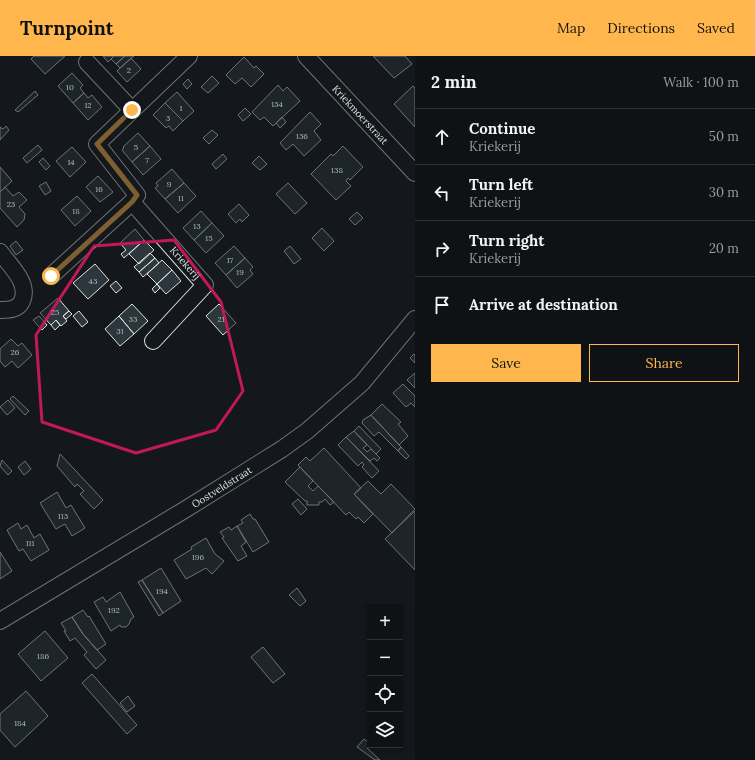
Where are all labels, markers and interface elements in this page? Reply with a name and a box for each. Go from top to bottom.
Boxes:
text: Turnpoint [20,16,114,40]
text: Map [557,19,585,37]
text: Directions [607,19,675,37]
text: Saved [697,19,735,37]
house number: 2 [127,65,131,75]
text: 2 min [431,71,477,93]
text: Walk · 100 m [663,74,739,91]
house number: 10 [66,82,74,92]
street label: Kriekmoerstraat [330,82,391,147]
house number: 134 [271,99,284,109]
house number: 12 [84,100,92,110]
route end [123,101,141,119]
house number: 1 [180,103,183,113]
house number: 3 [166,113,171,123]
text: Continue [469,119,535,138]
icon: ahead [431,126,453,148]
text: 50 m [709,128,739,145]
house number: 136 [296,131,308,141]
text: Kriekerij [469,138,521,155]
house number: 5 [134,142,138,152]
house number: 7 [145,155,149,165]
house number: 14 [67,157,75,167]
house number: 138 [331,165,343,175]
text: Turn left [469,175,533,194]
house number: 9 [167,179,172,189]
icon: left [431,182,453,204]
house number: 16 [95,184,103,194]
text: 30 m [709,184,739,201]
house number: 11 [178,193,184,203]
text: Kriekerij [469,194,521,211]
house number: 23 [7,199,16,209]
house number: 18 [72,206,80,216]
house number: 13 [193,221,201,231]
text: Turn right [469,231,545,250]
house number: 15 [205,233,213,243]
icon: right [431,238,453,260]
text: 20 m [709,240,739,257]
street label: Kriekerij [167,244,204,282]
text: Kriekerij [469,250,521,267]
house number: 17 [227,255,234,265]
route start [42,267,60,285]
house number: 19 [236,267,244,277]
house number: 43 [89,276,98,286]
icon: arrive [431,294,453,316]
text: Arrive at destination [469,295,618,314]
house number: 25 [51,307,59,317]
house number: 33 [129,314,138,324]
house number: 21 [217,314,225,324]
house number: 31 [116,326,124,336]
button: Save [431,344,581,382]
button: Share [589,344,739,382]
house number: 26 [11,347,20,357]
street label: Oostveldstraat [189,463,254,510]
house number: 113 [58,511,69,521]
house number: 111 [26,538,34,548]
house number: 196 [192,552,204,562]
house number: 194 [156,586,169,596]
map controls [367,604,403,748]
button: + [367,604,403,640]
house number: 192 [108,605,120,615]
button: − [367,640,403,676]
house number: 186 [37,651,49,661]
button: locate [367,676,403,712]
button: layers [367,712,403,748]
house number: 184 [14,718,27,728]

